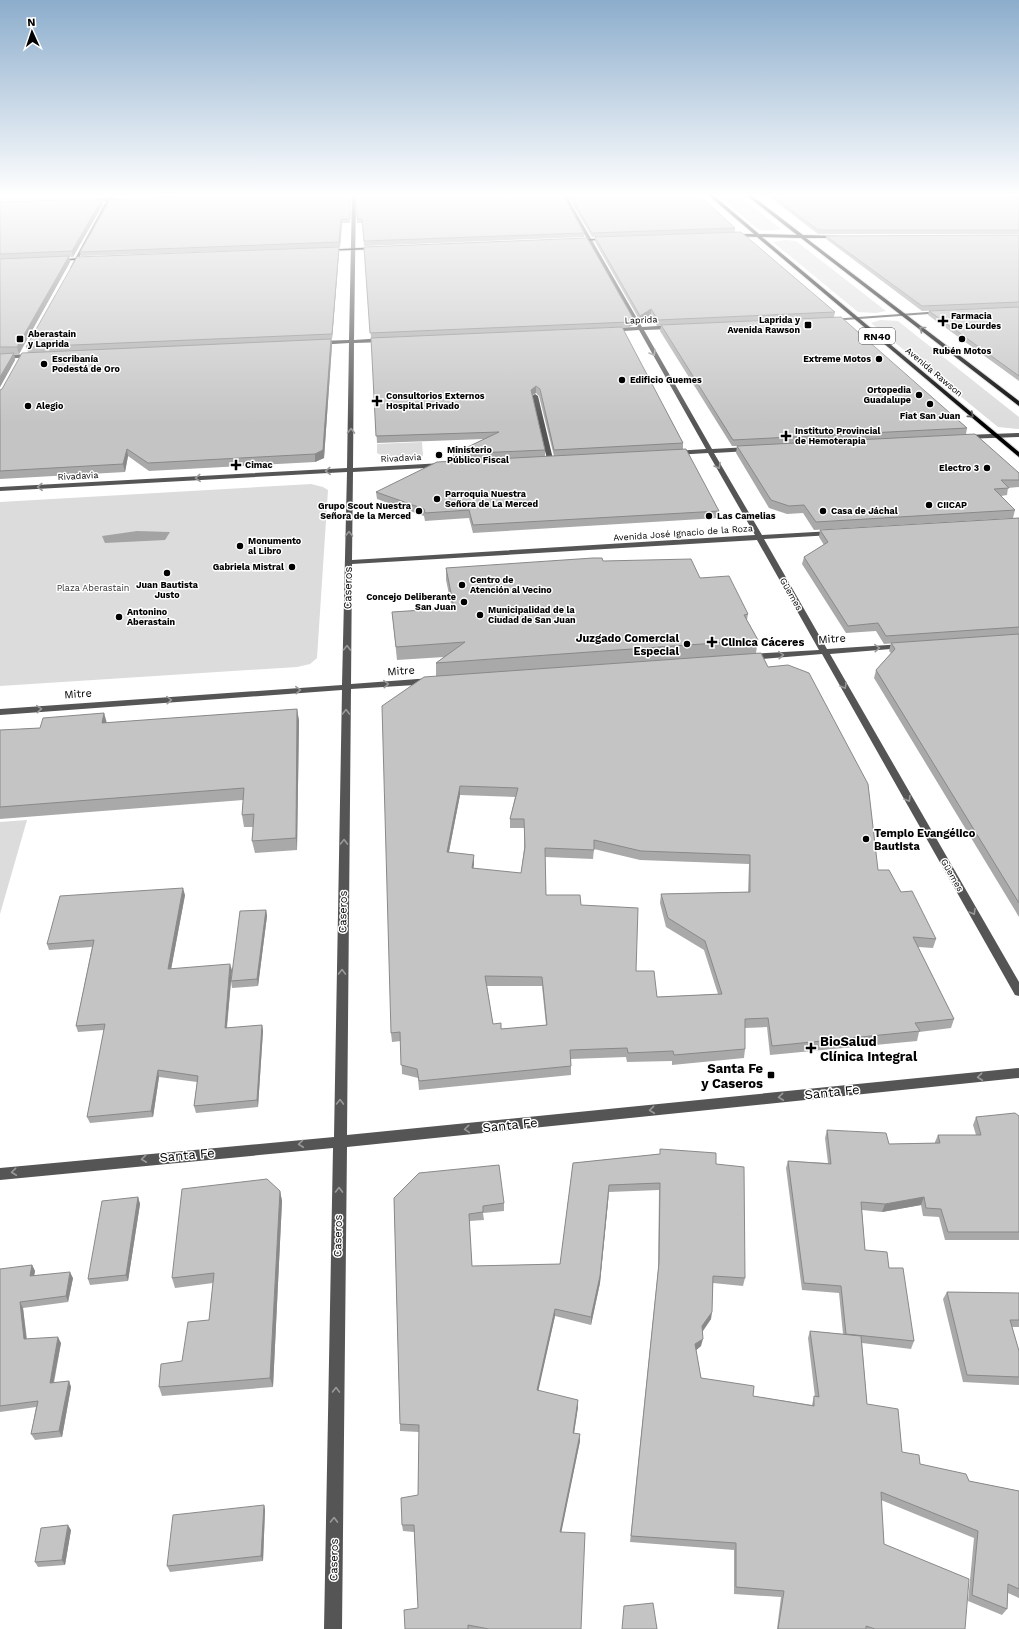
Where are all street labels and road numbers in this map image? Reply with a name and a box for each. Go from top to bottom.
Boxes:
street label: Laprida [624,314,658,326]
road number: RN40 [859,328,895,344]
street label: Avenida Rawson [904,345,964,399]
street label: Rivadavia [380,452,422,464]
street label: Rivadavia [57,470,99,482]
street label: Avenida José Ignacio de la Roza [613,523,753,543]
street label: Caseros [341,566,355,609]
street label: Güemes [778,576,804,612]
street label: Mitre [818,632,846,646]
street label: Mitre [387,664,415,678]
street label: Mitre [64,687,92,701]
street label: Güemes [939,857,965,893]
street label: Caseros [336,890,350,933]
street label: Santa Fe [804,1082,860,1102]
street label: Santa Fe [482,1115,538,1135]
street label: Santa Fe [159,1145,215,1165]
street label: Caseros [331,1214,345,1257]
street label: Caseros [327,1538,341,1581]

